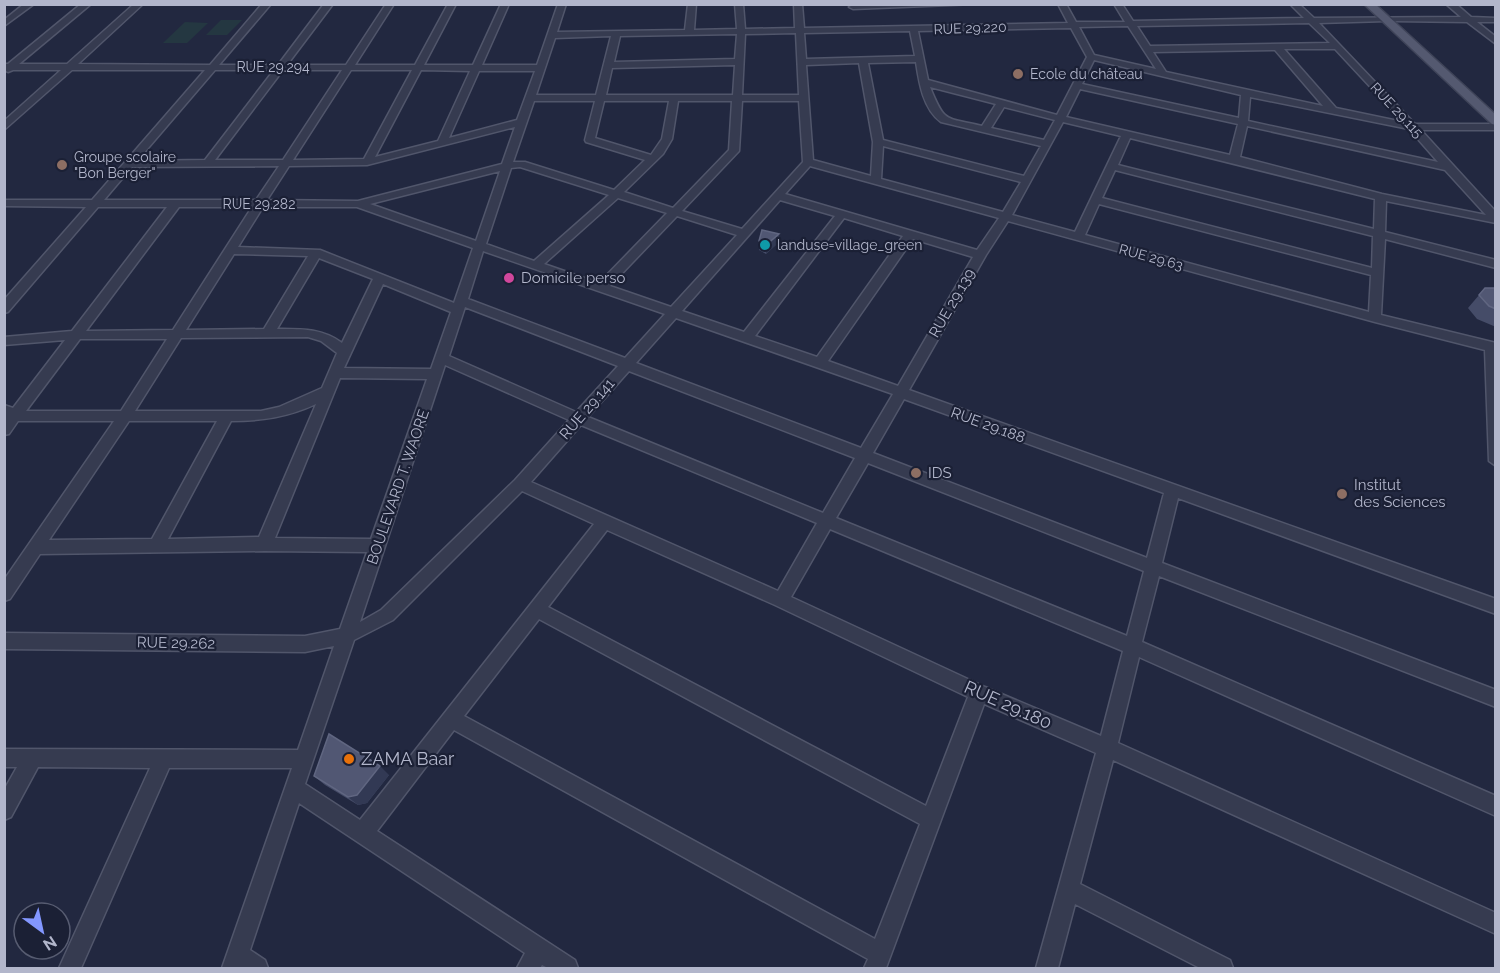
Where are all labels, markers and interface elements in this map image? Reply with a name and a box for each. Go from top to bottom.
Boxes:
street label: RUE 29.220 [933,19,1007,37]
street label: RUE 29.294 [236,59,310,75]
place label: Ecole du château [1030,66,1143,82]
marker: Ecole du château [1011,67,1025,81]
street label: RUE 29.115 [1367,79,1427,141]
place label: Groupe scolaire "Bon Berger" [74,149,176,181]
marker: Groupe scolaire "Bon Berger" [55,158,69,172]
street label: RUE 29.282 [223,196,295,212]
place label: landuse=village_green [777,237,922,253]
marker: landuse=village_green [758,238,772,252]
street label: RUE 29.63 [1117,241,1185,273]
street label: RUE 29.139 [925,265,979,341]
place label: Domicile perso [521,269,625,287]
marker: Domicile perso [502,271,516,285]
street label: RUE 29.141 [556,375,619,443]
street label: RUE 29.188 [948,403,1028,447]
street label: BOULEVARD T. WAORE [363,407,433,567]
place label: IDS [928,464,952,482]
marker: IDS [909,466,923,480]
place label: Institut des Sciences [1354,476,1446,511]
marker: Institut des Sciences [1335,487,1349,501]
street label: RUE 29.262 [137,633,215,653]
street label: RUE 29.180 [961,676,1055,733]
place label: ZAMA Baar [361,748,455,769]
marker: ZAMA Baar [342,752,356,766]
north arrow [12,901,72,961]
text: N [40,932,60,954]

